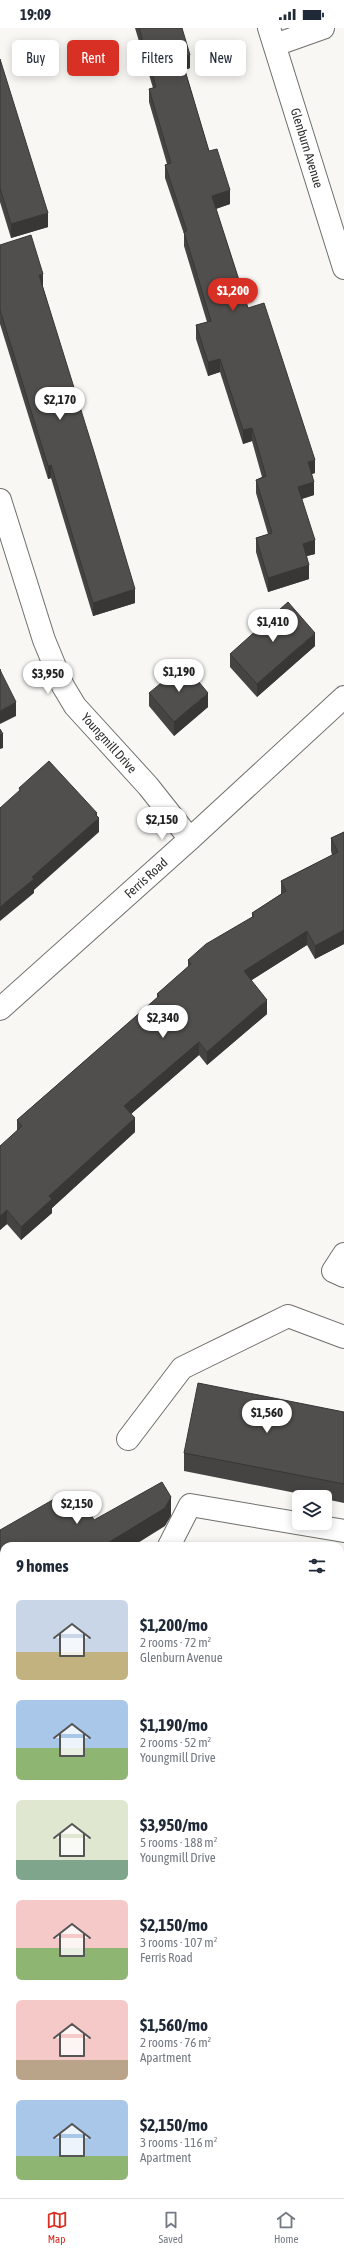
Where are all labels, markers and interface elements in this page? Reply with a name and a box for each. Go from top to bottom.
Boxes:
text: 19:09 [20,6,51,23]
chip: Buy [12,40,59,76]
chip: Rent [67,40,119,76]
chip: Filters [127,40,187,76]
chip: New [195,40,246,76]
street label: Glenburn Avenue [288,106,326,190]
pin: $1,200 [200,278,266,312]
text: $1,200 [217,283,249,298]
pin: $2,170 [27,387,93,421]
text: $2,170 [44,392,76,407]
pin: $1,410 [240,609,306,643]
text: $1,410 [257,614,289,629]
pin: $1,190 [146,659,212,693]
pin: $3,950 [15,661,81,695]
text: $1,190 [163,664,195,679]
text: $3,950 [32,666,64,681]
street label: Youngmill Drive [78,710,140,776]
pin: $2,150 [129,807,195,841]
text: $2,150 [146,812,178,827]
street label: Ferris Road [121,855,171,901]
pin: $2,340 [130,1005,196,1039]
text: $2,340 [147,1010,179,1025]
pin: $1,560 [234,1400,300,1434]
text: $1,560 [251,1405,283,1420]
map controls [292,1490,332,1530]
button: layers [292,1490,332,1530]
pin: $2,150 [44,1491,110,1525]
text: $2,150 [61,1496,93,1511]
icon: filters [306,1555,328,1577]
text: 9 homes [16,1556,69,1576]
text: $1,200/mo [140,1615,208,1635]
icon: home [48,1616,96,1664]
text: 2 rooms · 72 m² [140,1635,211,1650]
text: Glenburn Avenue [140,1650,223,1665]
text: $1,190/mo [140,1715,208,1735]
icon: home [48,1716,96,1764]
text: 2 rooms · 52 m² [140,1735,211,1750]
text: Youngmill Drive [140,1750,216,1765]
text: $3,950/mo [140,1815,208,1835]
icon: home [48,1816,96,1864]
text: 5 rooms · 188 m² [140,1835,217,1850]
text: Youngmill Drive [140,1850,216,1865]
text: $2,150/mo [140,1915,208,1935]
icon: home [48,1916,96,1964]
text: 3 rooms · 107 m² [140,1935,217,1950]
text: Ferris Road [140,1950,193,1965]
text: $1,560/mo [140,2015,208,2035]
icon: home [48,2016,96,2064]
text: 2 rooms · 76 m² [140,2035,211,2050]
text: Apartment [140,2050,191,2065]
text: $2,150/mo [140,2115,208,2135]
icon: home [48,2116,96,2164]
text: 3 rooms · 116 m² [140,2135,217,2150]
text: Apartment [140,2150,191,2165]
tab: Map [46,2209,68,2245]
tab: Saved [159,2209,183,2245]
tab: Home [274,2209,298,2245]

